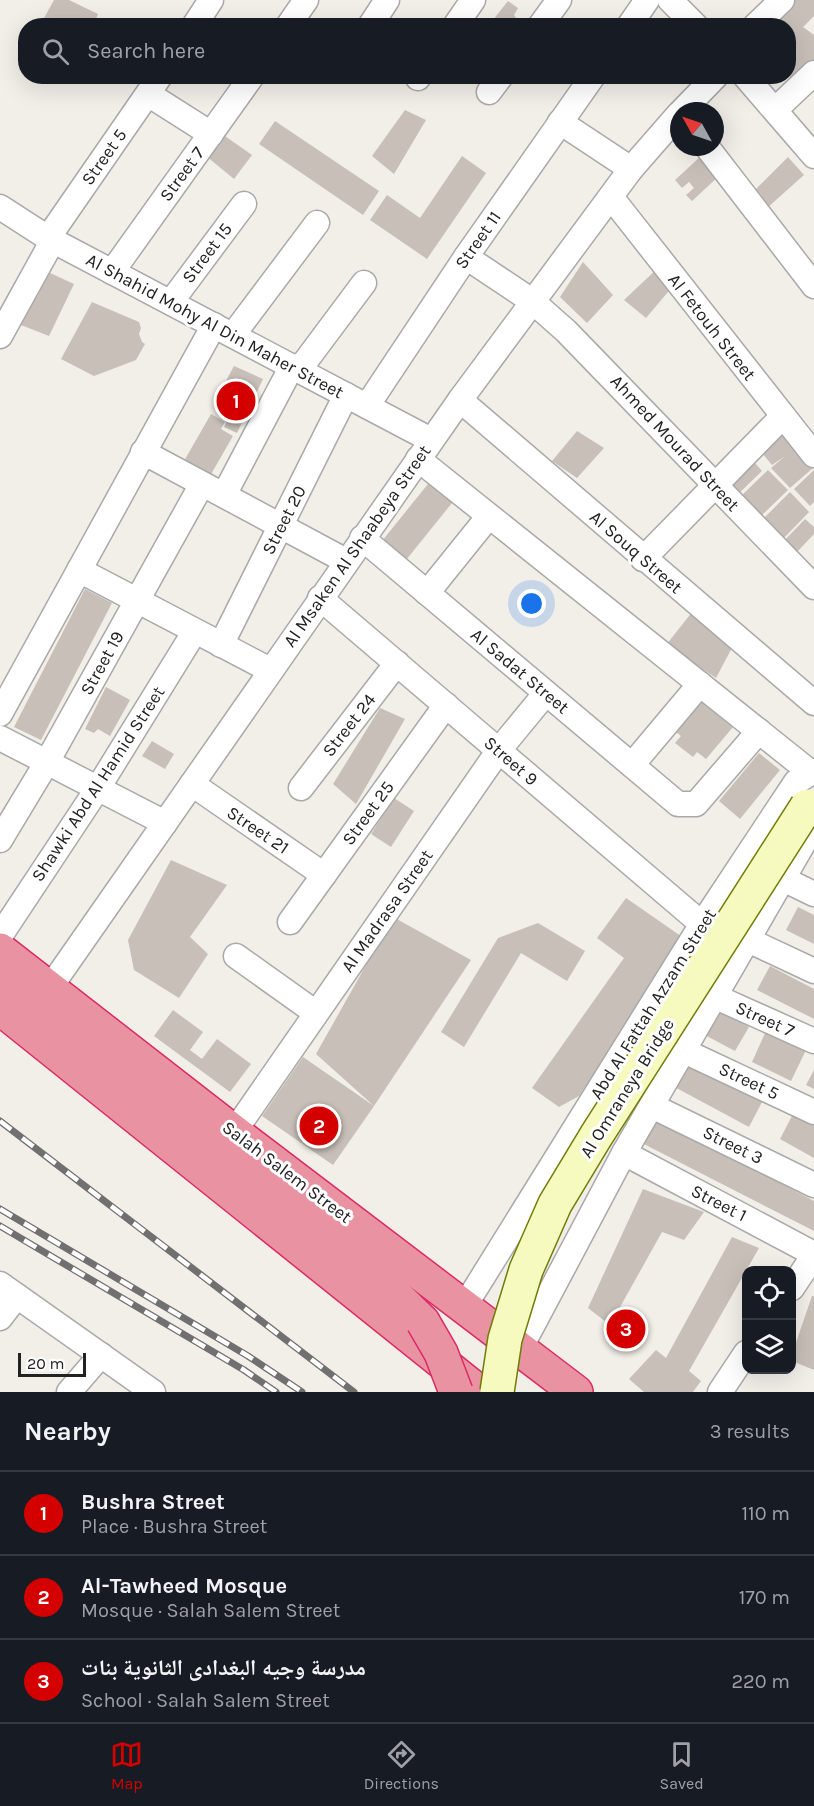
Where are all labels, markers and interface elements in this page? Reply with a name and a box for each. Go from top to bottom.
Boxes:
search box [18,18,796,84]
icon: search [39,35,72,68]
text: Search here [87,38,205,64]
north arrow [670,102,724,156]
street label: Street 5 [77,125,131,189]
street label: Street 7 [155,142,209,206]
street label: Street 11 [450,207,506,273]
street label: Street 15 [177,219,237,287]
street label: Al Shahid Mohy Al Din Maher Street [82,249,348,404]
street label: Al Fetouh Street [663,269,761,385]
street label: Ahmed Mourad Street [606,370,744,516]
pin: 1 [216,378,256,424]
street label: Al Msaken Al Shaabeya Street [279,440,436,651]
street label: Street 20 [257,482,311,558]
street label: Al Souq Street [585,506,687,598]
your location [517,589,546,618]
street label: Al Sadat Street [466,624,574,719]
street label: Street 19 [75,627,129,699]
street label: Shawki Abd Al Hamid Street [27,682,170,886]
street label: Street 24 [317,689,381,761]
street label: Street 9 [480,732,542,790]
street label: Street 25 [337,776,399,850]
street label: Street 21 [223,801,293,859]
street label: Al Madrasa Street [336,845,438,977]
street label: Abd Al Fattah Azzam Street [585,904,721,1104]
street label: Street 7 [732,996,798,1042]
street label: Al Omraneya Bridge [575,1014,679,1162]
street label: Street 5 [715,1058,783,1104]
pin: 2 [300,1104,338,1148]
street label: Salah Salem Street [218,1116,356,1228]
street label: Street 3 [699,1121,767,1169]
street label: Street 1 [687,1180,751,1226]
map controls [742,1266,796,1374]
button: locate [742,1266,796,1320]
pin: 3 [606,1306,646,1352]
button: layers [742,1320,796,1374]
scale bar [18,1350,86,1378]
text: 20 m [27,1354,65,1373]
text: Nearby [24,1416,111,1447]
text: 3 results [710,1420,790,1443]
text: Bushra Street [81,1489,225,1515]
text: 1 [40,1502,47,1525]
text: 110 m [741,1502,790,1525]
text: Place · Bushra Street [81,1515,267,1538]
text: Al-Tawheed Mosque [81,1573,287,1599]
text: 2 [37,1586,50,1609]
text: 170 m [739,1586,790,1609]
text: Mosque · Salah Salem Street [81,1599,340,1622]
text: مدرسة وجيه البغدادى الثانوية بنات [81,1655,366,1681]
text: 3 [37,1670,50,1693]
text: 220 m [731,1670,790,1693]
text: School · Salah Salem Street [81,1689,330,1712]
tab: Map [110,1738,143,1793]
tab: Directions [364,1738,439,1793]
tab: Saved [660,1738,704,1793]

